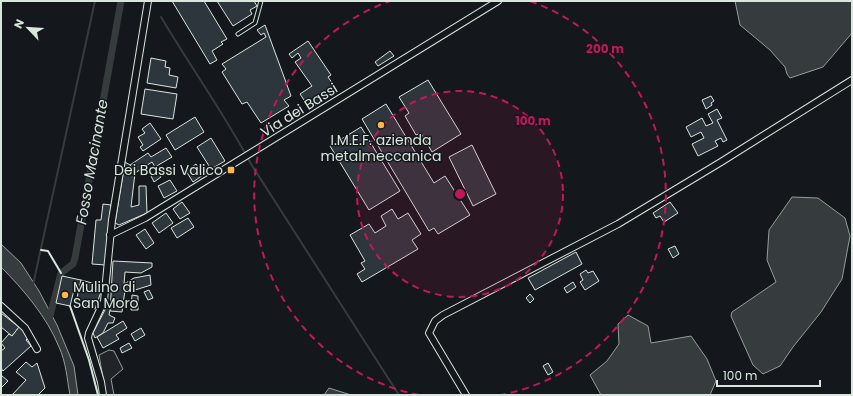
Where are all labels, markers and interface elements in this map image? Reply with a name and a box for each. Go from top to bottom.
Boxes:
north arrow [8,8,48,48]
text: N [10,17,28,31]
text: 200 m [586,40,624,57]
street label: Via dei Bassi [257,78,341,142]
water label: Fosso Macinante [70,98,113,226]
text: 100 m [515,112,551,129]
marker: I.M.E.F. azienda metalmeccanica [376,120,386,130]
place label: I.M.E.F. azienda metalmeccanica [320,130,442,166]
place label: Dei Bassi Valico [114,160,223,180]
marker: Dei Bassi Valico [226,165,236,175]
centre of rings [453,187,467,201]
place label: Mulino di San Moro [73,277,139,313]
marker: Mulino di San Moro [60,290,70,300]
scale bar [717,362,820,388]
text: 100 m [723,367,757,384]

